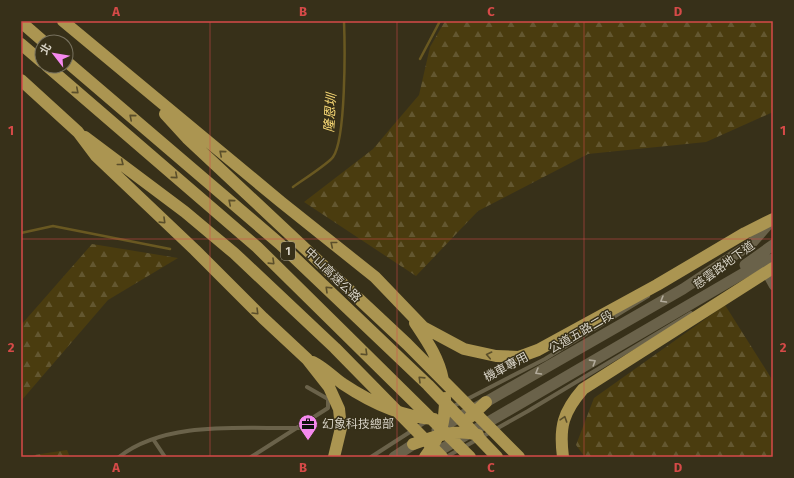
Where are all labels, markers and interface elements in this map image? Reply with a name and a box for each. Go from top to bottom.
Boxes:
text: A [111,4,120,19]
text: B [299,4,307,19]
text: C [487,4,495,19]
text: D [674,4,683,19]
north arrow [34,34,74,74]
text: 北 [37,41,54,57]
one-way arrow [72,87,79,94]
water label: 隆恩圳 [321,91,339,133]
one-way arrow [130,115,137,122]
text: 1 [8,123,14,138]
text: 1 [780,123,786,138]
one-way arrow [219,150,226,157]
one-way arrow [116,158,123,165]
one-way arrow [170,171,178,179]
one-way arrow [228,199,236,206]
one-way arrow [158,216,166,223]
street label: 慈雲路地下道 [691,238,757,292]
road number: 1 [281,242,295,260]
one-way arrow [331,242,338,249]
street label: 中山高速公路 [302,245,364,305]
one-way arrow [267,257,275,265]
one-way arrow [325,287,332,294]
one-way arrow [660,296,667,303]
one-way arrow [251,307,259,315]
street label: 公道五路二段 [546,308,616,356]
text: 2 [8,340,15,355]
text: 2 [780,340,787,355]
one-way arrow [360,348,368,356]
street label: 機車專用 [482,350,530,384]
one-way arrow [486,351,492,359]
one-way arrow [589,359,596,366]
one-way arrow [535,367,542,374]
one-way arrow [419,377,426,384]
office icon: 幻象科技總部 [297,413,319,441]
one-way arrow [560,415,568,422]
place label: 幻象科技總部 [322,417,394,431]
text: A [111,460,120,475]
text: B [299,460,307,475]
text: C [487,460,495,475]
text: D [674,460,683,475]

